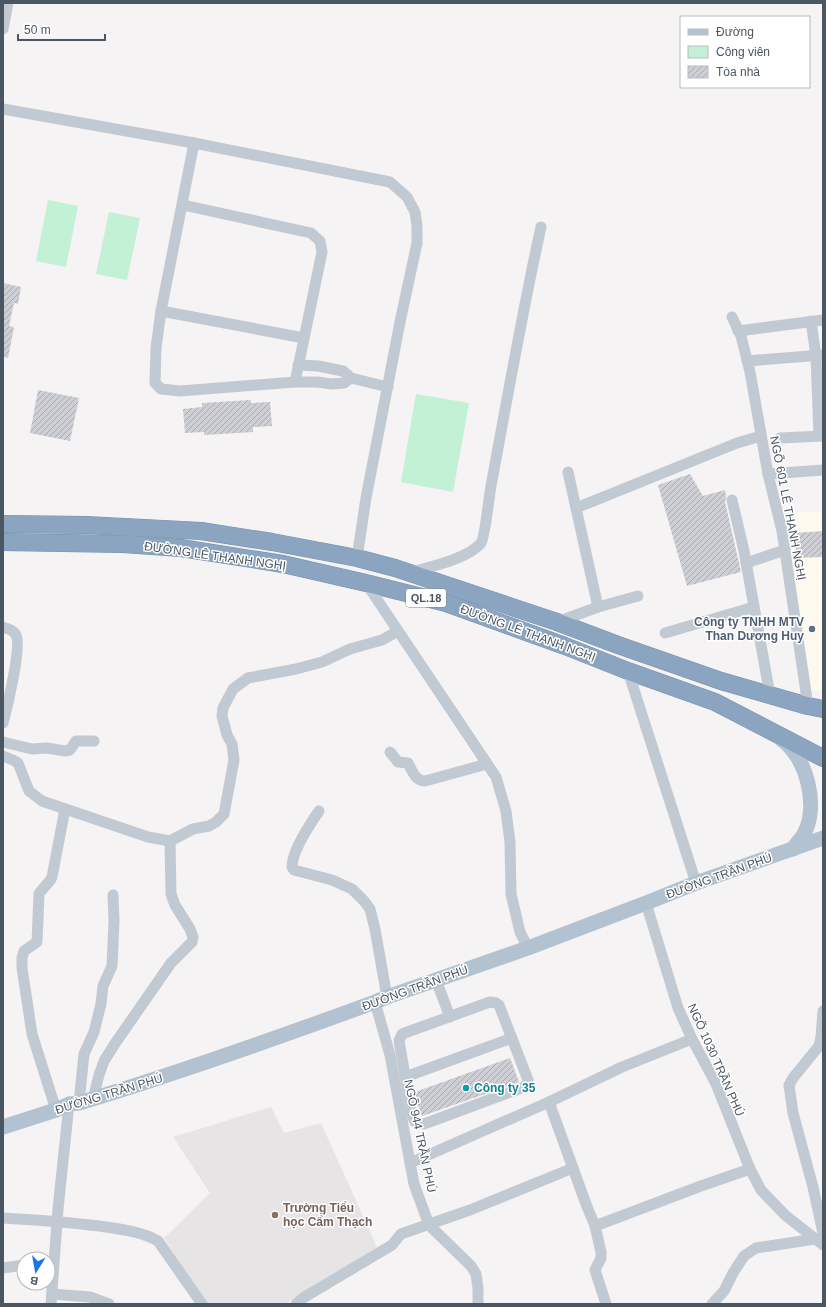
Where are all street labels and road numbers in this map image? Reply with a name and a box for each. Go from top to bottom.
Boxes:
street label: NGÕ 601 LÊ THANH NGHỊ [767,435,810,581]
street label: ĐƯỜNG LÊ THANH NGHỊ [143,538,287,573]
road number: QL.18 [406,589,446,607]
street label: ĐƯỜNG LÊ THANH NGHỊ [458,601,598,664]
street label: ĐƯỜNG TRẦN PHÚ [664,849,774,902]
street label: ĐƯỜNG TRẦN PHÚ [360,961,470,1014]
street label: NGÕ 1030 TRẦN PHÚ [685,1001,748,1118]
street label: ĐƯỜNG TRẦN PHÚ [53,1070,164,1117]
street label: NGÕ 944 TRẦN PHÚ [401,1078,440,1194]

